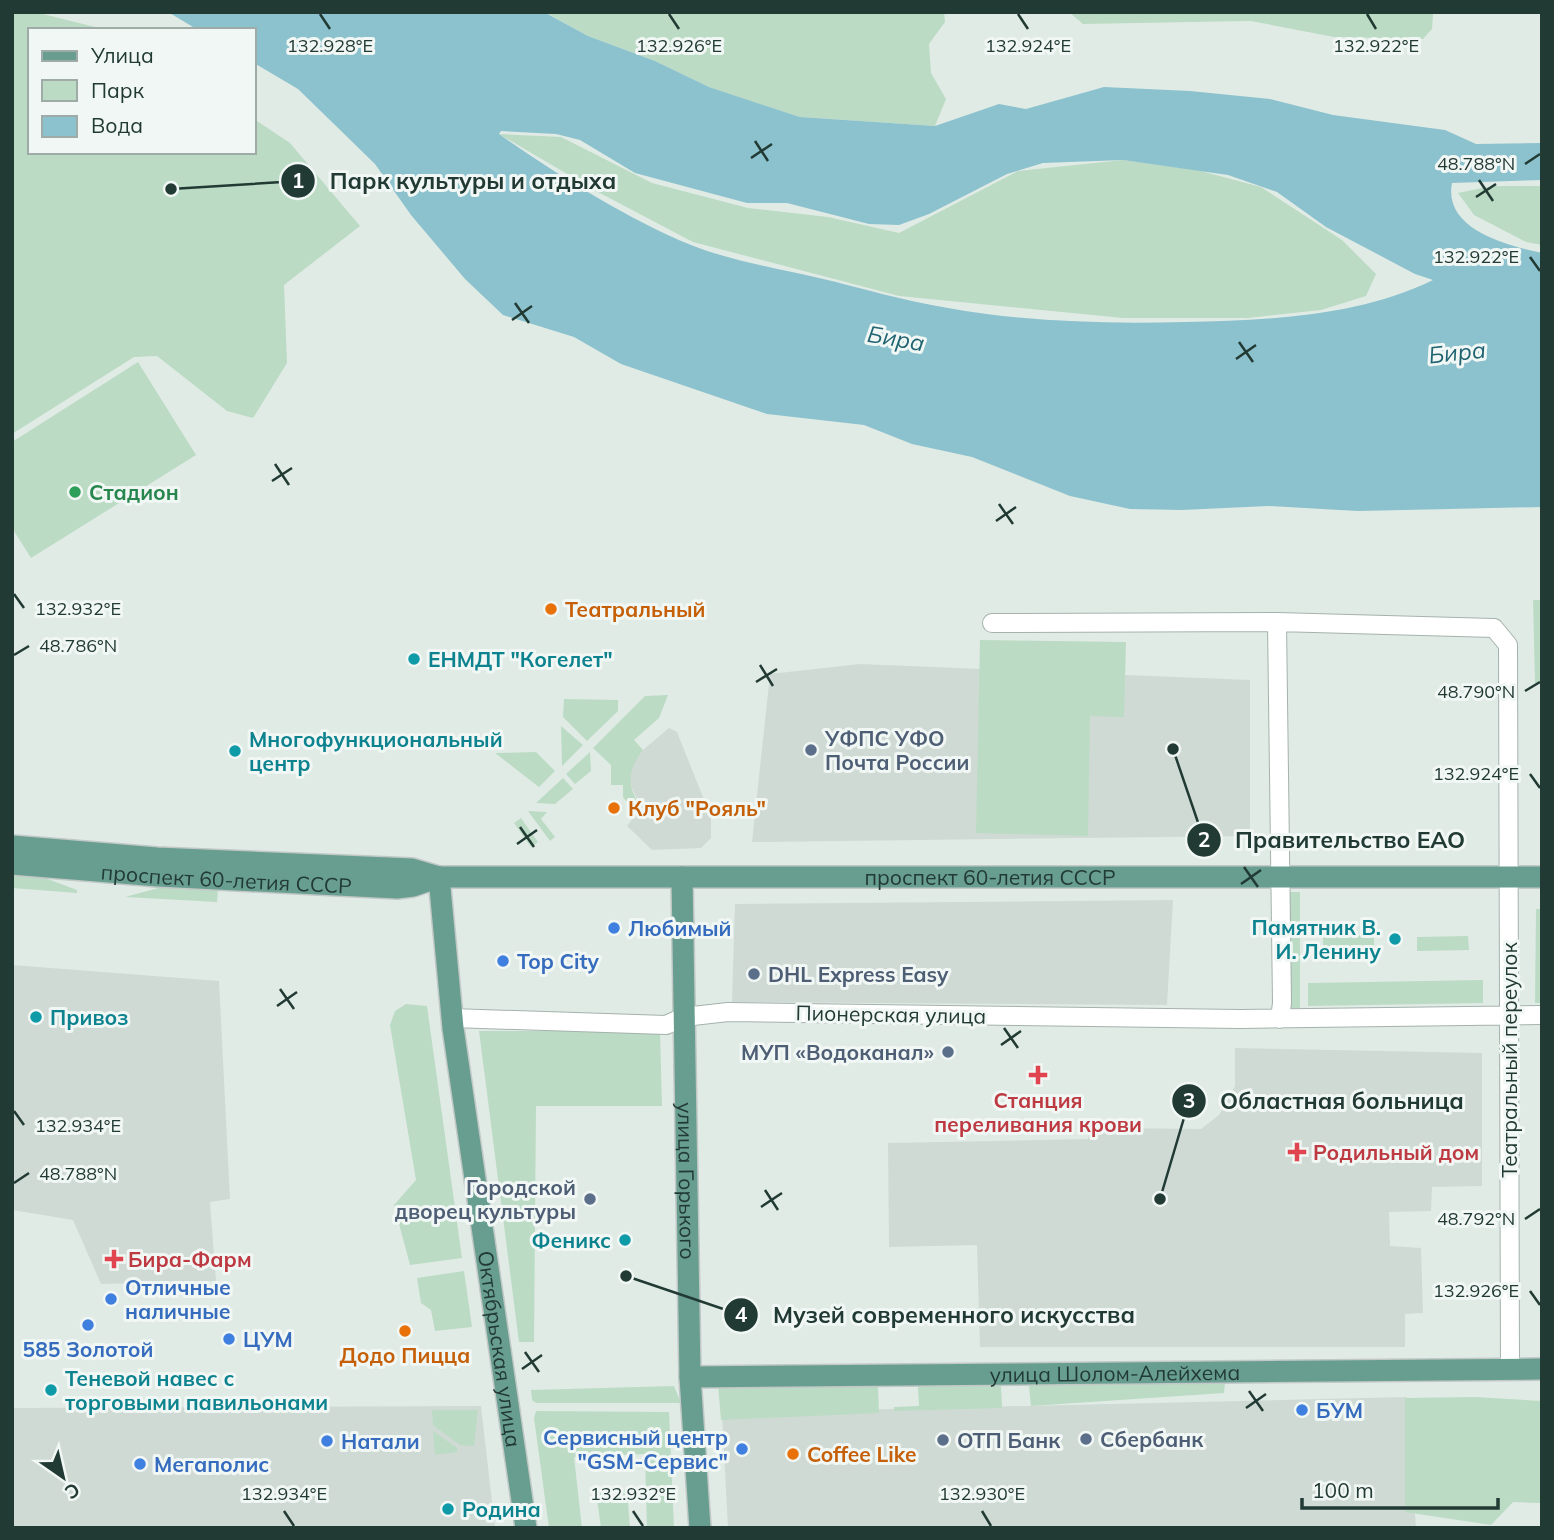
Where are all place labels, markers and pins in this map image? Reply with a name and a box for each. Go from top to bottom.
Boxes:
callout: Парк культуры и отдыха [281,159,630,203]
place label: Стадион [89,479,179,505]
marker: Стадион [67,484,83,500]
place label: Театральный [565,596,705,622]
marker: Театральный [543,601,559,617]
place label: ЕНМДТ "Когелет" [428,646,613,672]
marker: ЕНМДТ "Когелет" [406,651,422,667]
place label: УФПС УФО Почта России [824,725,969,775]
place label: Многофункциональный центр [249,726,503,776]
marker: УФПС УФО Почта России [803,742,819,758]
marker: Многофункциональный центр [227,743,243,759]
place label: Клуб "Рояль" [628,795,766,821]
marker: Клуб "Рояль" [606,800,622,816]
callout: Правительство ЕАО [1186,818,1479,862]
place label: Памятник В. И. Ленину [1252,914,1381,964]
place label: Любимый [628,915,732,941]
marker: Любимый [606,920,622,936]
marker: Памятник В. И. Ленину [1387,931,1403,947]
place label: Top City [517,948,600,974]
marker: Top City [495,953,511,969]
place label: DHL Express Easy [768,961,949,987]
marker: DHL Express Easy [746,966,762,982]
place label: Привоз [50,1004,128,1030]
marker: Привоз [28,1009,44,1025]
place label: МУП «Водоканал» [741,1039,934,1065]
marker: МУП «Водоканал» [940,1044,956,1060]
marker: Станция переливания крови [1028,1065,1048,1085]
callout: Областная больница [1171,1079,1478,1123]
place label: Станция переливания крови [934,1087,1142,1137]
place label: Родильный дом [1313,1139,1479,1165]
marker: Родильный дом [1287,1142,1307,1162]
place label: Городской дворец культуры [395,1174,576,1224]
marker: Городской дворец культуры [582,1191,598,1207]
place label: Феникс [531,1227,611,1253]
marker: Феникс [617,1232,633,1248]
place label: Бира-Фарм [128,1246,252,1272]
marker: Бира-Фарм [106,1251,122,1267]
place label: Отличные наличные [125,1274,231,1324]
marker: Отличные наличные [103,1291,119,1307]
callout: Музей современного искусства [724,1293,1149,1337]
marker: 585 Золотой [80,1317,96,1333]
marker: Додо Пицца [397,1323,413,1339]
place label: ЦУМ [243,1326,293,1352]
marker: ЦУМ [221,1331,237,1347]
place label: 585 Золотой [23,1336,153,1362]
place label: Додо Пицца [340,1342,470,1368]
place label: Теневой навес с торговыми павильонами [65,1365,328,1415]
marker: Теневой навес с торговыми павильонами [43,1382,59,1398]
place label: БУМ [1316,1397,1363,1423]
marker: БУМ [1294,1402,1310,1418]
place label: Сервисный центр "GSM-Сервис" [543,1424,728,1474]
place label: Сбербанк [1100,1426,1204,1452]
place label: ОТП Банк [957,1427,1061,1453]
place label: Натали [341,1428,420,1454]
marker: Сбербанк [1078,1431,1094,1447]
marker: ОТП Банк [935,1432,951,1448]
marker: Натали [319,1433,335,1449]
marker: Сервисный центр "GSM-Сервис" [734,1441,750,1457]
place label: Coffee Like [807,1441,917,1467]
marker: Coffee Like [785,1446,801,1462]
place label: Мегаполис [154,1451,269,1477]
marker: Мегаполис [132,1456,148,1472]
place label: Родина [462,1496,541,1522]
marker: Родина [440,1501,456,1517]

